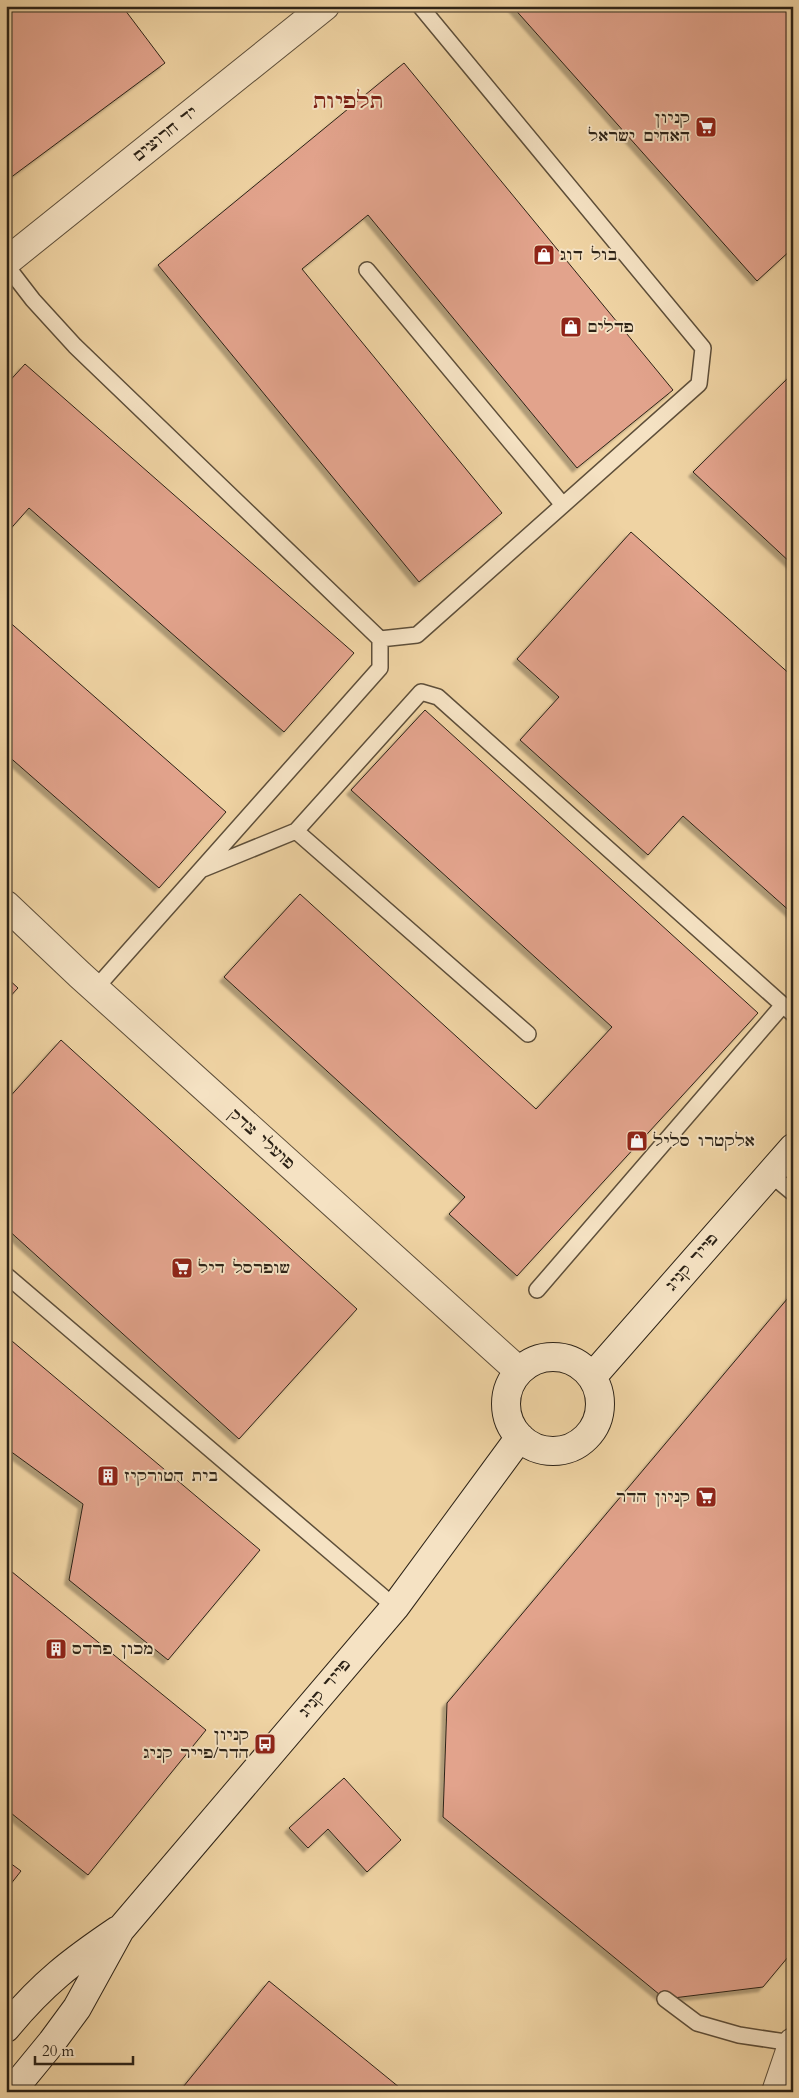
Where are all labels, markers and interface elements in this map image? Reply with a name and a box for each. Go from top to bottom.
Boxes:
district label: תלפיות [313,87,383,116]
street label: יד חרוצים [128,101,202,167]
place label: קניון האחים ישראל [588,107,690,147]
supermarket icon: קניון האחים ישראל [694,115,718,139]
shop icon: בול דוג [532,243,556,267]
place label: בול דוג [560,244,618,266]
shop icon: פדלים [559,315,583,339]
place label: פדלים [587,316,634,338]
street label: פועלי צדק [224,1104,300,1174]
shop icon: אלקטרו סליל [625,1129,649,1153]
place label: אלקטרו סליל [653,1130,755,1152]
street label: פייר קניג [661,1228,723,1296]
supermarket icon: שופרסל דיל [170,1256,194,1280]
place label: שופרסל דיל [198,1257,290,1279]
building icon: בית הטורקיז [96,1464,120,1488]
place label: בית הטורקיז [124,1465,218,1487]
supermarket icon: קניון הדר [694,1485,718,1509]
place label: קניון הדר [616,1486,690,1508]
building icon: מכון פרדס [44,1637,68,1661]
place label: מכון פרדס [72,1638,154,1660]
street label: פייר קניג [294,1654,356,1722]
place label: קניון הדר/פייר קניג [143,1724,249,1764]
bus stop icon: קניון הדר/פייר קניג [253,1732,277,1756]
scale bar [35,2033,132,2065]
text: 20 m [42,2041,74,2061]

